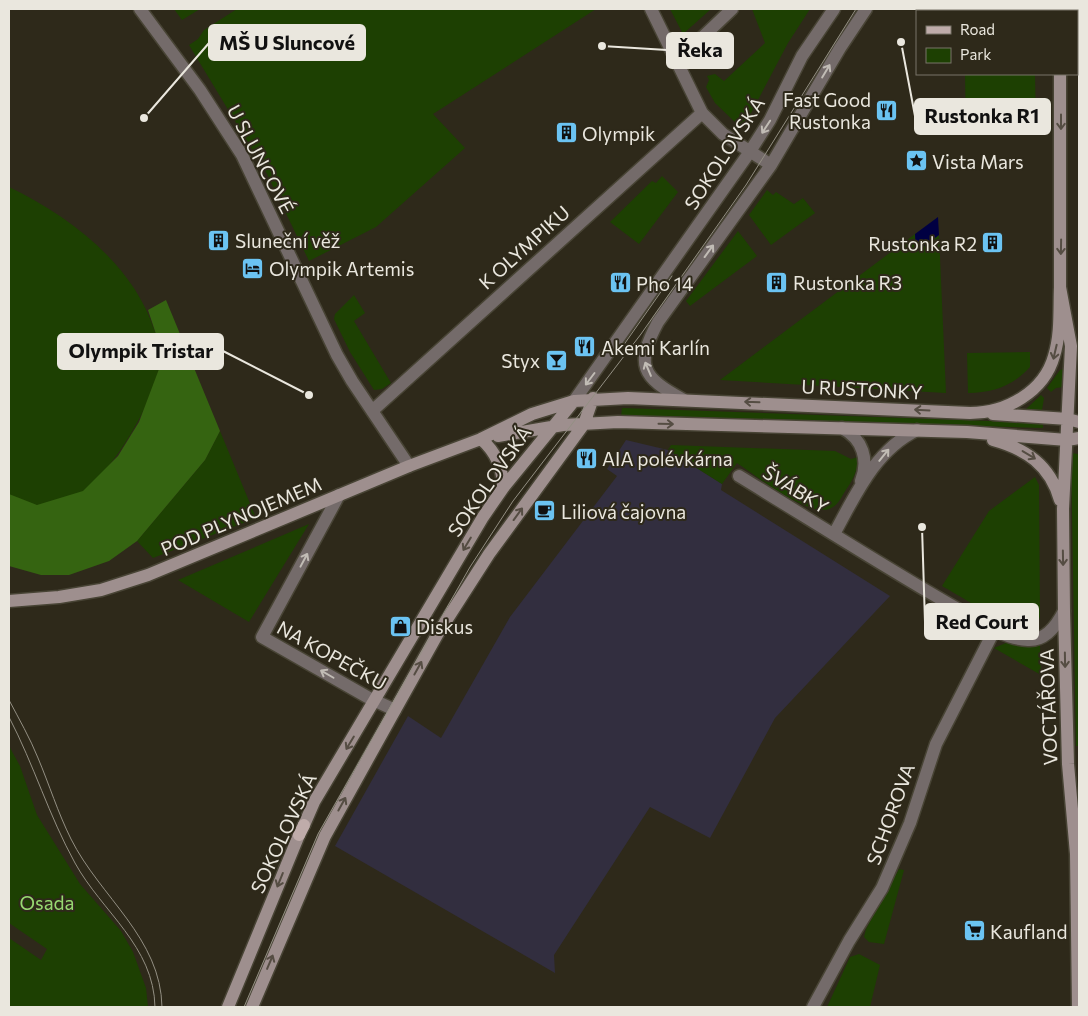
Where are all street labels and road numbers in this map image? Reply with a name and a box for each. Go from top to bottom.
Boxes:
street label: SOKOLOVSKÁ [679,92,769,214]
street label: U SLUNCOVÉ [223,101,299,217]
street label: K OLYMPIKU [474,200,574,294]
street label: U RUSTONKY [801,374,923,404]
street label: SOKOLOVSKÁ [442,421,536,541]
street label: ŠVÁBKY [759,459,834,518]
street label: POD PLYNOJEMEM [157,472,325,560]
street label: NA KOPEČKU [273,615,391,695]
street label: VOCTÁŘOVA [1034,648,1062,766]
street label: SCHOROVA [861,760,919,868]
street label: SOKOLOVSKÁ [245,769,321,897]

